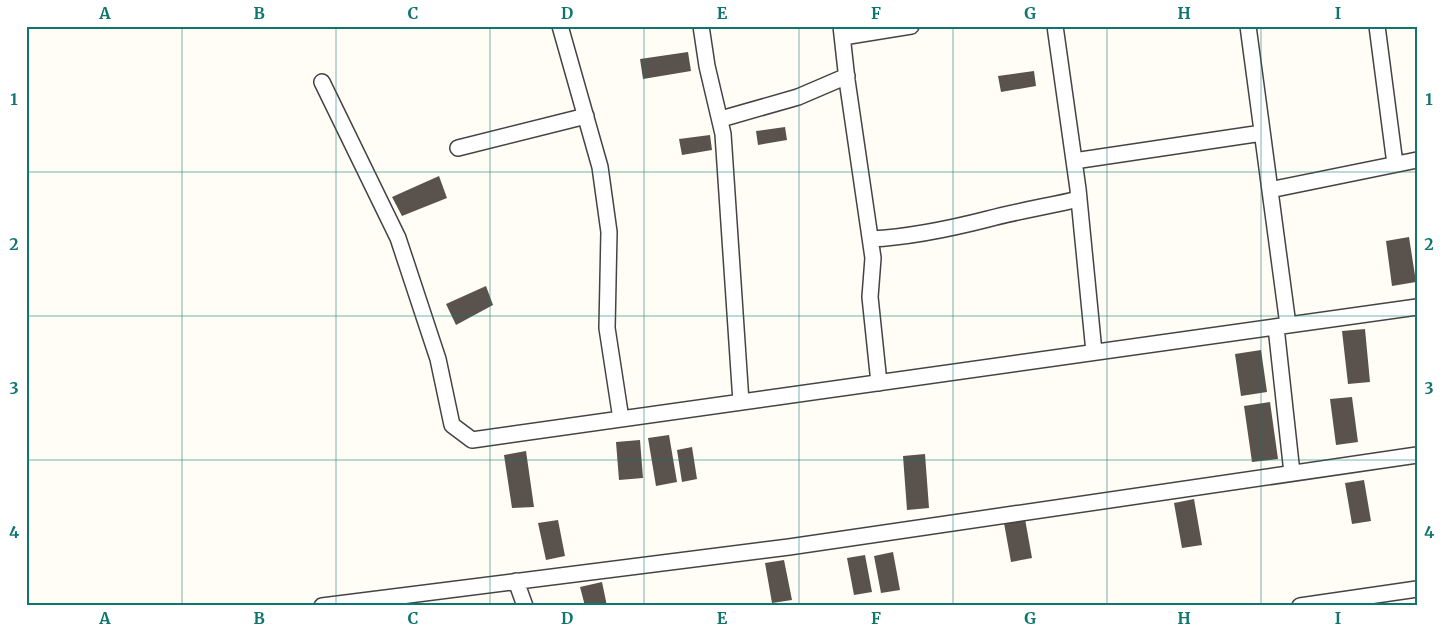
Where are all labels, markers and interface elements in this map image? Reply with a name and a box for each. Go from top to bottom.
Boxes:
text: A [98,3,111,23]
text: B [253,3,265,23]
text: C [408,3,418,23]
text: D [561,3,573,23]
text: E [717,3,728,23]
text: F [871,3,881,23]
text: G [1024,3,1036,23]
text: H [1177,3,1191,23]
text: I [1335,3,1341,23]
text: 1 [10,89,18,109]
text: 1 [1425,89,1433,109]
text: 2 [9,234,19,254]
text: 2 [1424,234,1434,254]
text: 3 [9,378,19,398]
text: 3 [1424,378,1434,398]
text: 4 [9,522,19,542]
text: 4 [1424,522,1434,542]
text: A [98,608,111,628]
text: B [253,608,265,628]
text: C [408,608,418,628]
text: D [561,608,573,628]
text: E [717,608,728,628]
text: F [871,608,881,628]
text: G [1024,608,1036,628]
text: H [1177,608,1191,628]
text: I [1335,608,1341,628]

